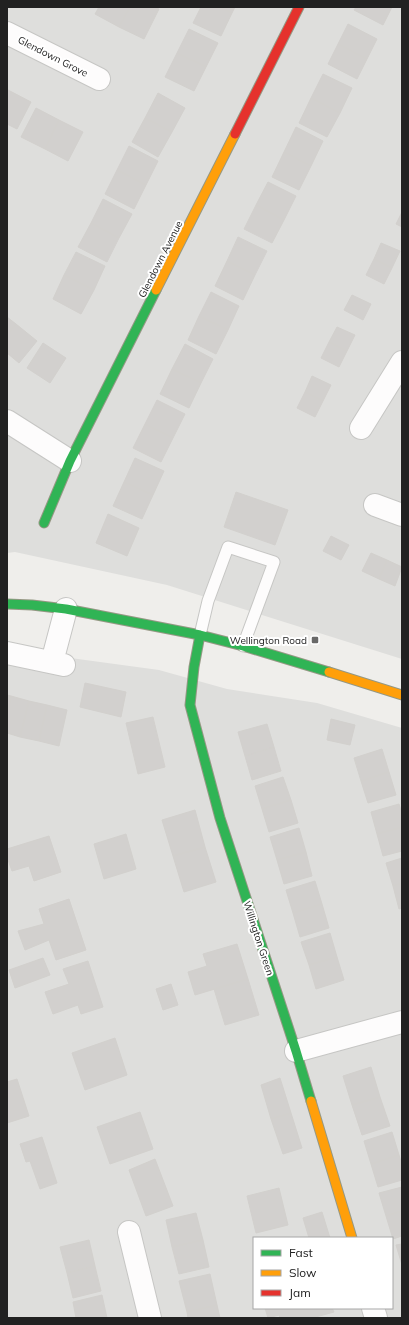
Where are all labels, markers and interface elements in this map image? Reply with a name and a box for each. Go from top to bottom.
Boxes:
street label: Glendown Grove [16,33,90,80]
street label: Glendown Avenue [135,219,185,300]
place label: Wellington Road [230,634,307,647]
marker: Wellington Road [310,635,320,645]
street label: Willington Green [240,899,277,977]
legend [253,1237,393,1309]
text: Fast [289,1245,313,1260]
text: Slow [289,1265,317,1280]
text: Jam [289,1285,311,1300]

